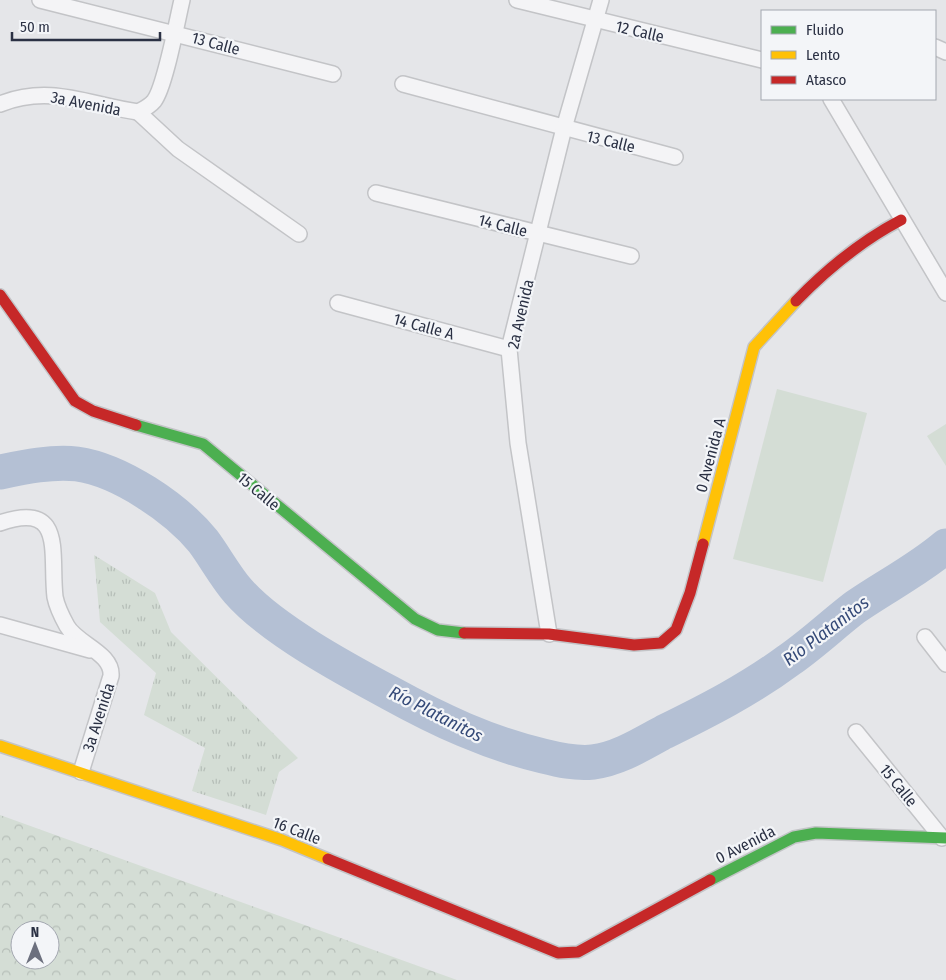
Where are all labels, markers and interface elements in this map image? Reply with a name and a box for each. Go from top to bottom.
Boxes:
scale bar [12,10,160,42]
legend [761,10,936,100]
street label: 12 Calle [614,17,666,46]
text: 50 m [20,18,50,36]
text: Fluido [806,21,844,39]
street label: 13 Calle [190,28,242,59]
text: Lento [806,46,840,64]
text: Atasco [806,71,846,89]
street label: 3a Avenida [49,87,123,120]
street label: 13 Calle [585,126,637,157]
street label: 14 Calle [476,210,529,241]
street label: 2a Avenida [503,277,538,351]
street label: 14 Calle A [392,309,457,344]
street label: 0 Avenida A [691,415,730,495]
street label: 15 Calle [234,468,284,515]
water label: Río Platanitos [779,591,874,671]
street label: 3a Avenida [78,680,119,754]
water label: Río Platanitos [385,681,487,747]
street label: 15 Calle [876,760,922,811]
street label: 16 Calle [270,813,324,848]
street label: 0 Avenida [712,821,778,868]
north arrow [10,920,60,970]
text: N [31,924,39,941]

